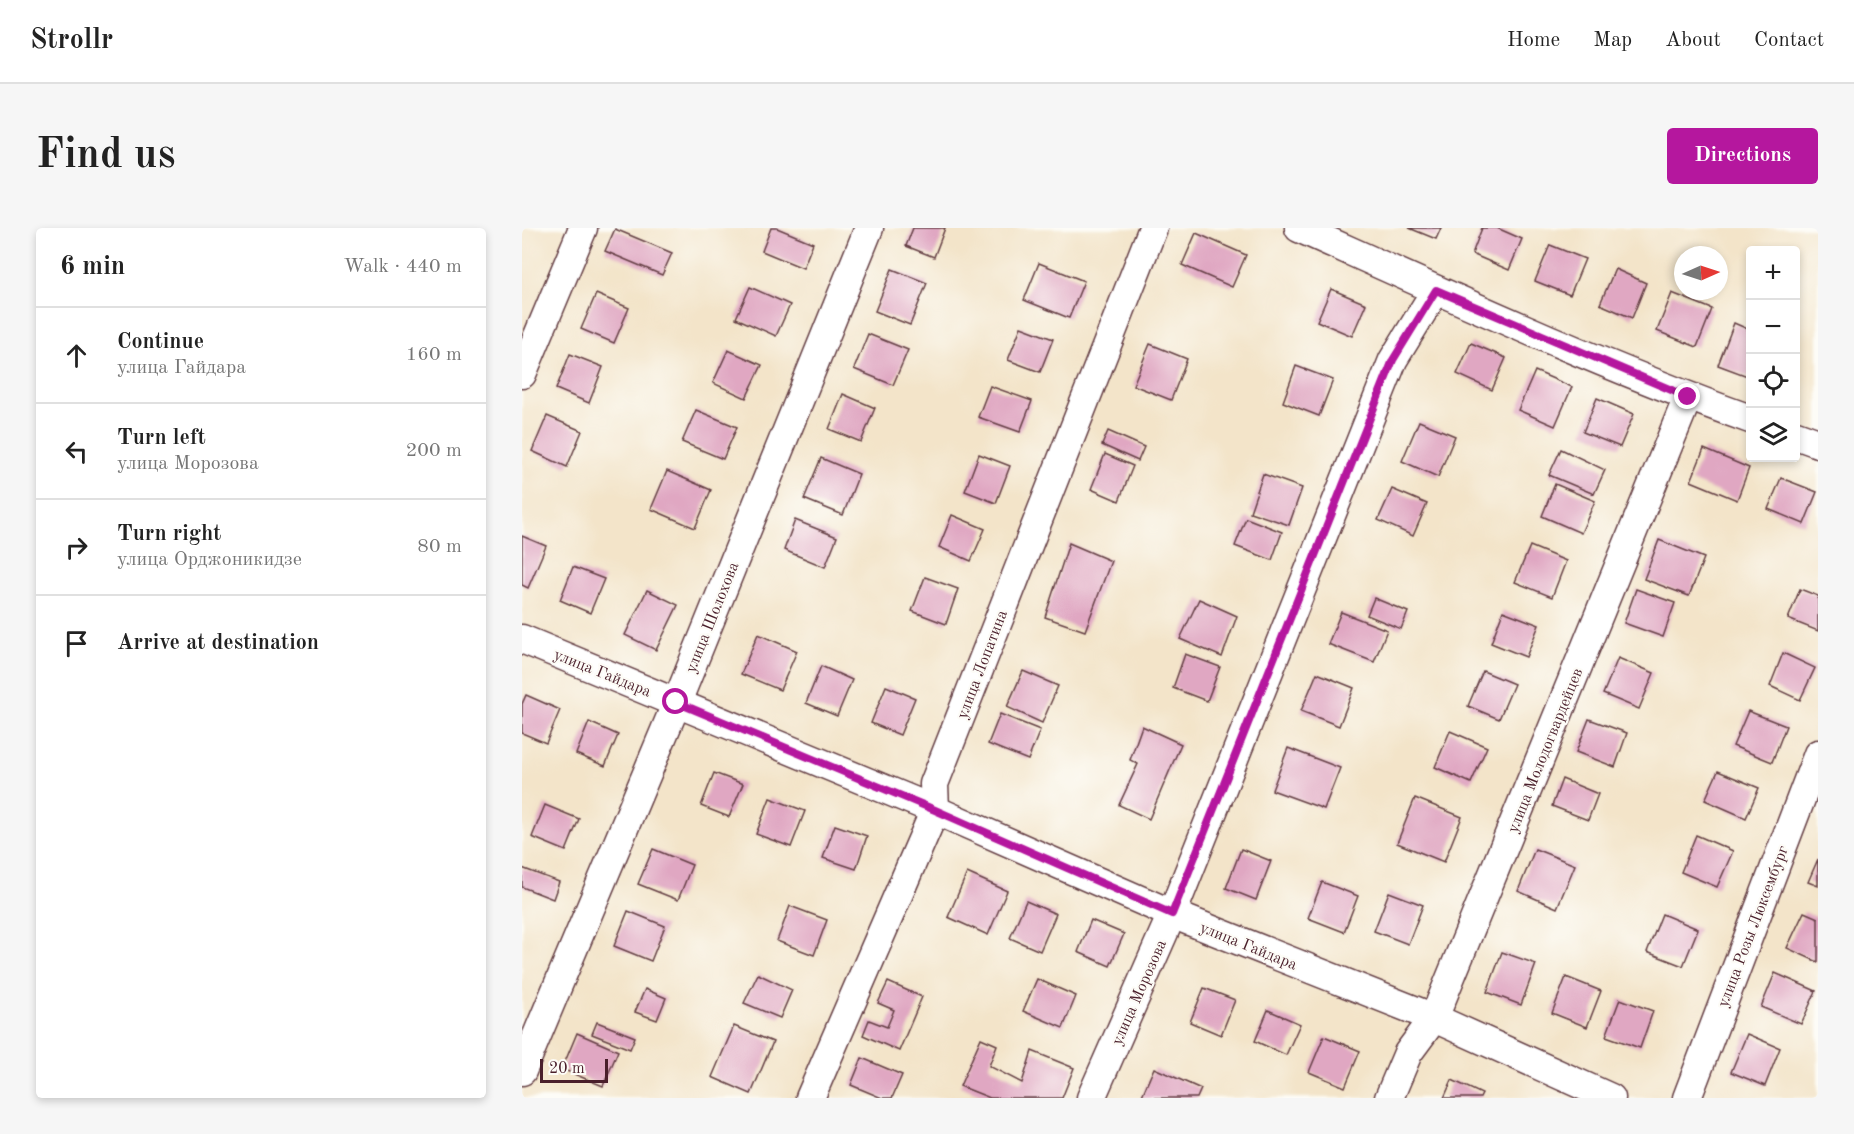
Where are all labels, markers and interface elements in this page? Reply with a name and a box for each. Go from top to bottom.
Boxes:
text: Strollr [30,27,113,55]
text: Home [1507,30,1560,51]
text: Map [1593,30,1632,51]
text: About [1665,30,1721,51]
text: Contact [1754,30,1824,51]
button: Directions [1667,128,1818,184]
text: Find us [36,135,175,177]
north arrow [1674,246,1728,300]
map controls [1746,246,1800,462]
button: + [1746,246,1800,300]
text: 6 min [60,254,125,280]
text: Walk · 440 m [343,257,462,277]
button: − [1746,300,1800,354]
text: Continue [117,331,204,353]
icon: ahead [60,339,93,372]
text: 160 m [406,345,462,365]
button: locate [1746,354,1800,408]
text: улица Гайдара [117,358,246,378]
route end [1674,383,1700,409]
button: layers [1746,408,1800,462]
text: Turn left [117,427,206,449]
icon: left [60,435,93,468]
text: 200 m [406,441,462,461]
text: улица Морозова [117,454,259,474]
text: Turn right [117,523,221,545]
icon: right [60,531,93,564]
text: 80 m [417,537,462,557]
text: улица Орджоникидзе [117,550,302,570]
street label: улица Шолохова [683,560,742,675]
street label: улица Лопатина [955,608,1011,721]
icon: arrive [60,627,93,660]
text: Arrive at destination [117,632,319,654]
street label: улица Гайдара [551,647,653,701]
street label: улица Молодогвардейцев [1505,666,1586,835]
route start [662,688,688,714]
street label: улица Розы Люксембург [1716,844,1792,1010]
street label: улица Гайдара [1197,920,1299,974]
street label: улица Морозова [1109,938,1170,1048]
scale bar [540,1056,608,1084]
text: 20 m [549,1061,585,1077]

